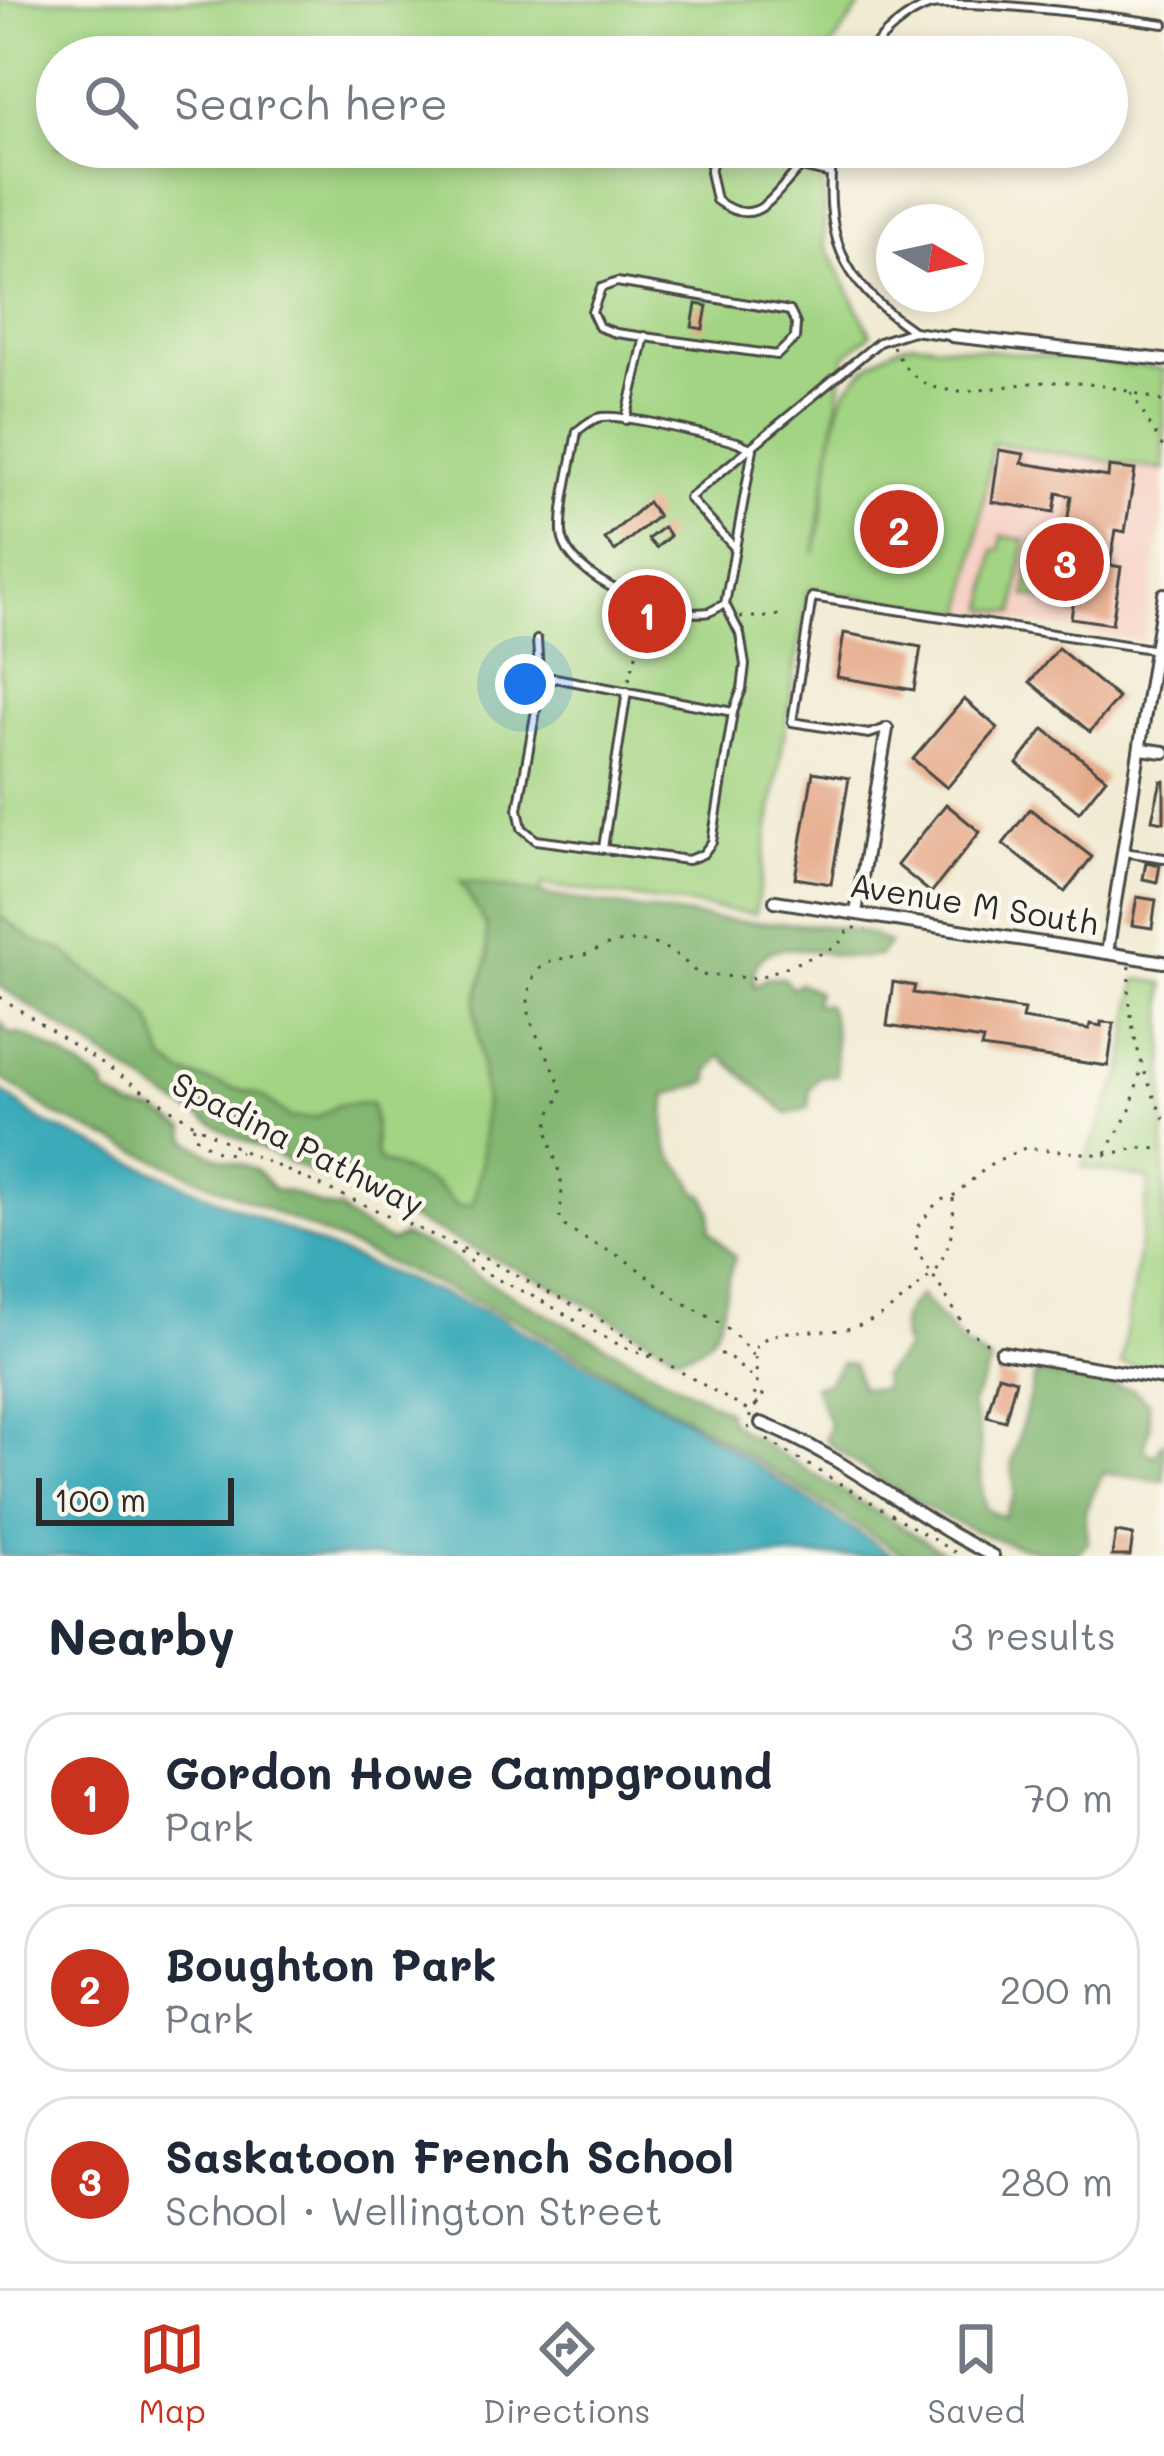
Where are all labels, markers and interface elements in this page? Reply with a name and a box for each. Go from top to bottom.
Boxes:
search box [36,36,1128,168]
icon: search [78,69,144,135]
text: Search here [174,73,448,131]
north arrow [876,204,984,312]
pin: 2 [860,484,938,574]
pin: 3 [1026,517,1104,607]
pin: 1 [608,569,686,659]
your location [495,654,555,714]
street label: Avenue M South [847,862,1102,943]
street label: Spadina Pathway [165,1061,432,1226]
scale bar [36,1472,234,1525]
text: 100 m [54,1477,146,1520]
text: Nearby [48,1601,235,1668]
text: 3 results [951,1609,1116,1660]
text: Gordon Howe Campground [165,1742,772,1800]
text: 1 [81,1771,99,1822]
text: 70 m [1024,1771,1113,1822]
text: Park [165,1800,253,1851]
text: Boughton Park [165,1934,497,1992]
text: 2 [79,1963,101,2014]
text: 200 m [1000,1963,1113,2014]
text: Park [165,1992,253,2043]
text: Saskatoon French School [165,2126,734,2184]
text: 3 [78,2155,102,2206]
text: 280 m [1000,2155,1113,2206]
text: School · Wellington Street [165,2184,663,2235]
tab: Map [139,2316,206,2431]
tab: Directions [483,2316,650,2431]
tab: Saved [928,2316,1025,2431]

